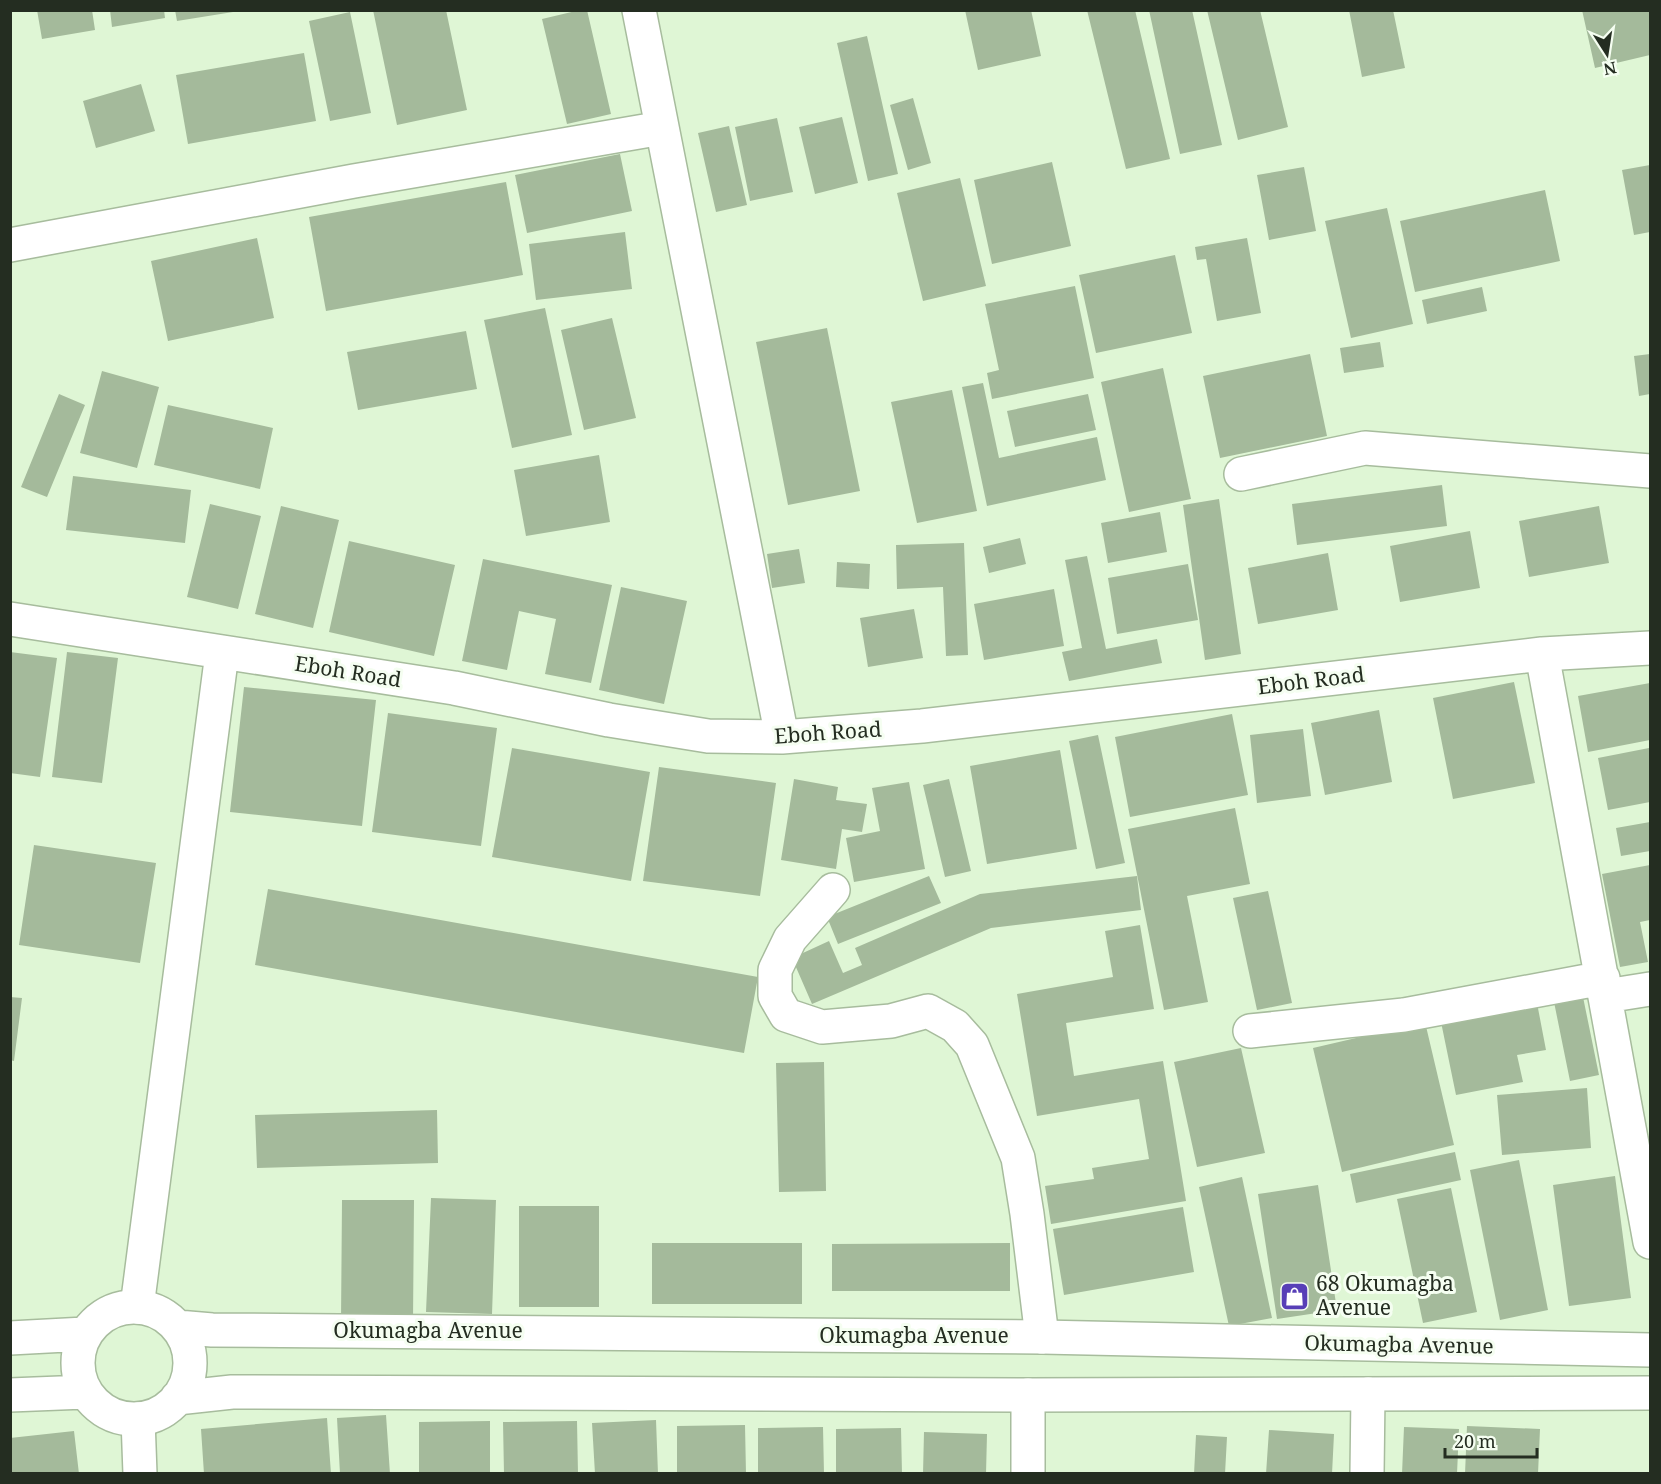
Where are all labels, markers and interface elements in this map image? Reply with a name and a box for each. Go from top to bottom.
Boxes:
north arrow [1577,24,1637,84]
text: N [1601,57,1619,81]
street label: Eboh Road [293,649,404,693]
street label: Eboh Road [1256,660,1366,700]
street label: Eboh Road [773,714,883,750]
place label: 68 Okumagba Avenue [1316,1269,1454,1321]
shop icon: 68 Okumagba Avenue [1279,1280,1311,1312]
street label: Okumagba Avenue [333,1316,523,1344]
street label: Okumagba Avenue [819,1321,1009,1349]
street label: Okumagba Avenue [1304,1328,1494,1360]
scale bar [1445,1421,1536,1459]
text: 20 m [1454,1429,1496,1453]

